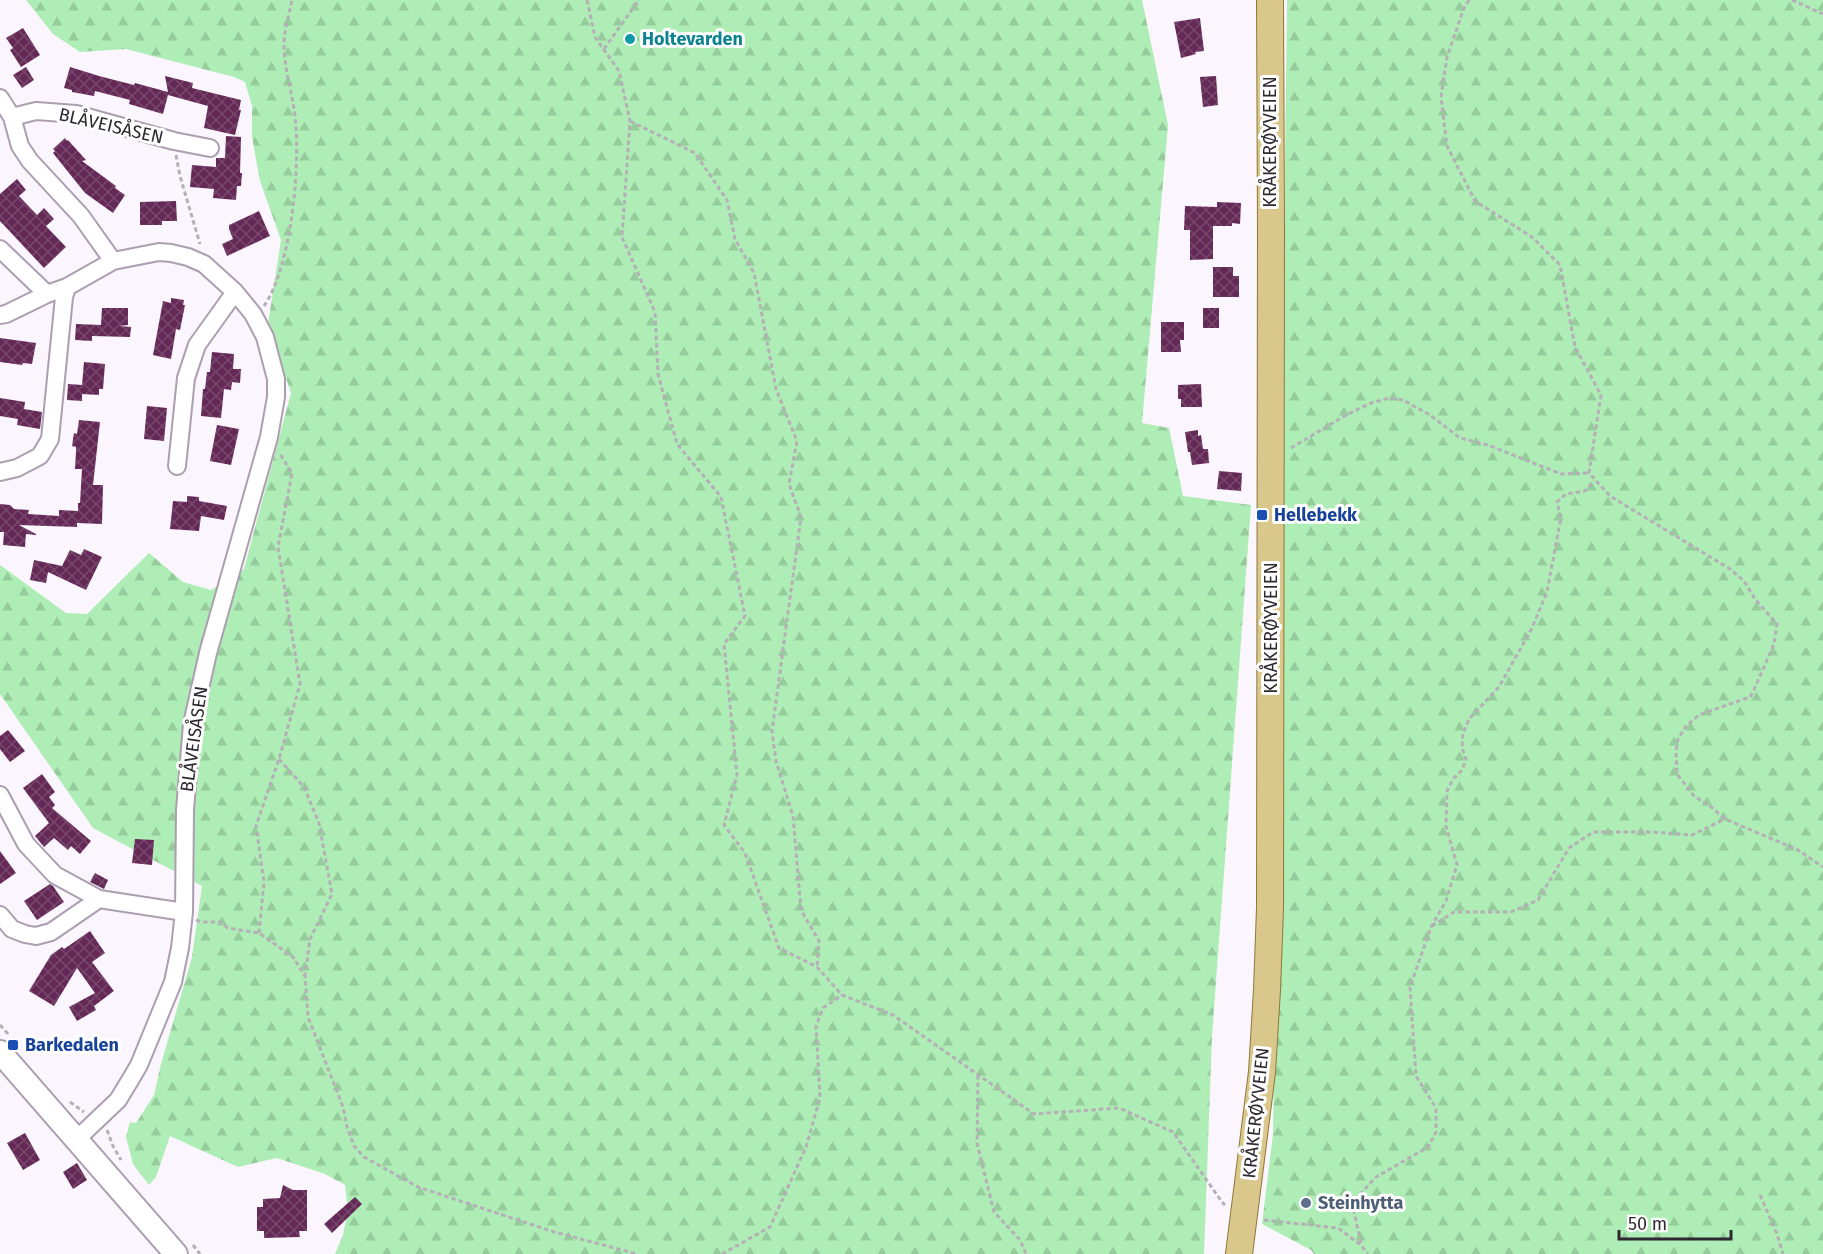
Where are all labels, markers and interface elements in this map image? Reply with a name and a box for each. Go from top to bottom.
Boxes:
place label: Holtevarden [642,28,743,50]
marker: Holtevarden [623,32,637,46]
street label: KRÅKERØYVEIEN [1258,76,1281,208]
street label: BLÅVEISÅSEN [57,102,166,149]
place label: Hellebekk [1274,504,1358,526]
marker: Hellebekk [1255,508,1269,522]
street label: KRÅKERØYVEIEN [1259,562,1282,694]
street label: BLÅVEISÅSEN [175,685,212,793]
place label: Barkedalen [25,1034,119,1056]
marker: Barkedalen [6,1038,20,1052]
street label: KRÅKERØYVEIEN [1237,1046,1274,1180]
place label: Steinhytta [1318,1192,1404,1214]
marker: Steinhytta [1299,1196,1313,1210]
scale bar [1619,1203,1732,1241]
text: 50 m [1628,1213,1667,1235]

